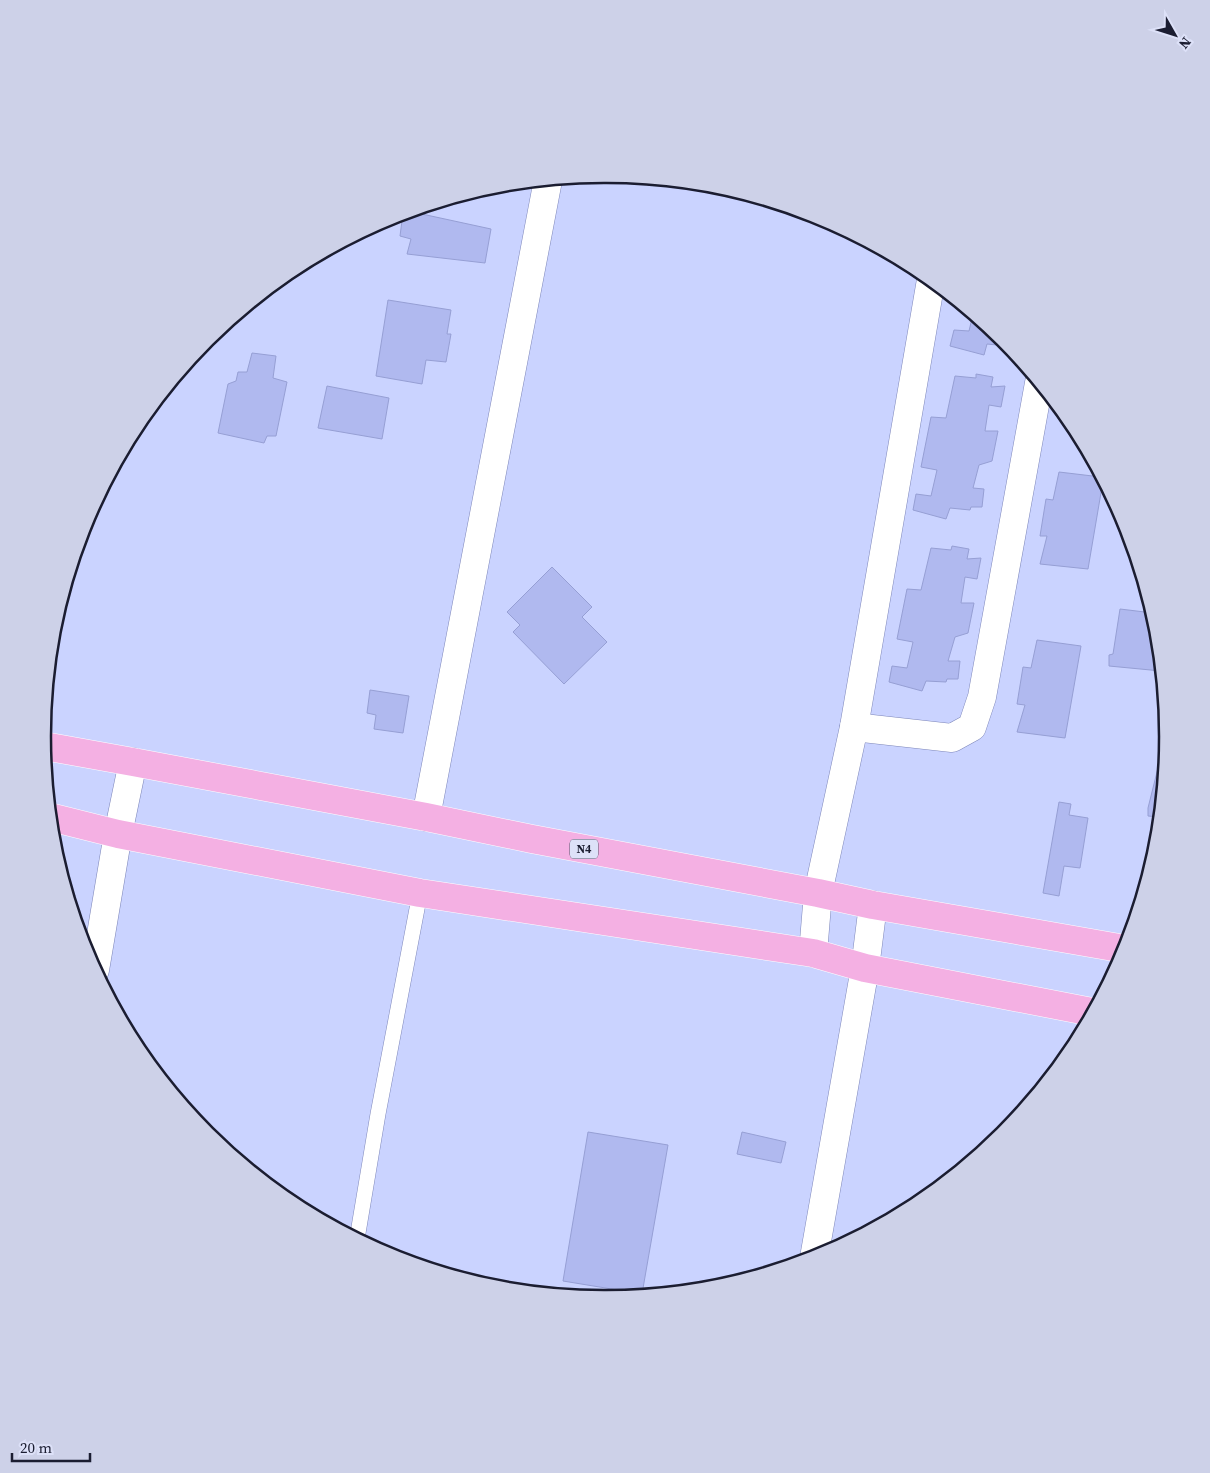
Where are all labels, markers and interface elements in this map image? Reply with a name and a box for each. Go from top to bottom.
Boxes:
north arrow [1150,10,1200,60]
text: N [1174,33,1196,53]
road number: N4 [570,840,598,859]
scale bar [12,1430,90,1462]
text: 20 m [20,1437,52,1458]

